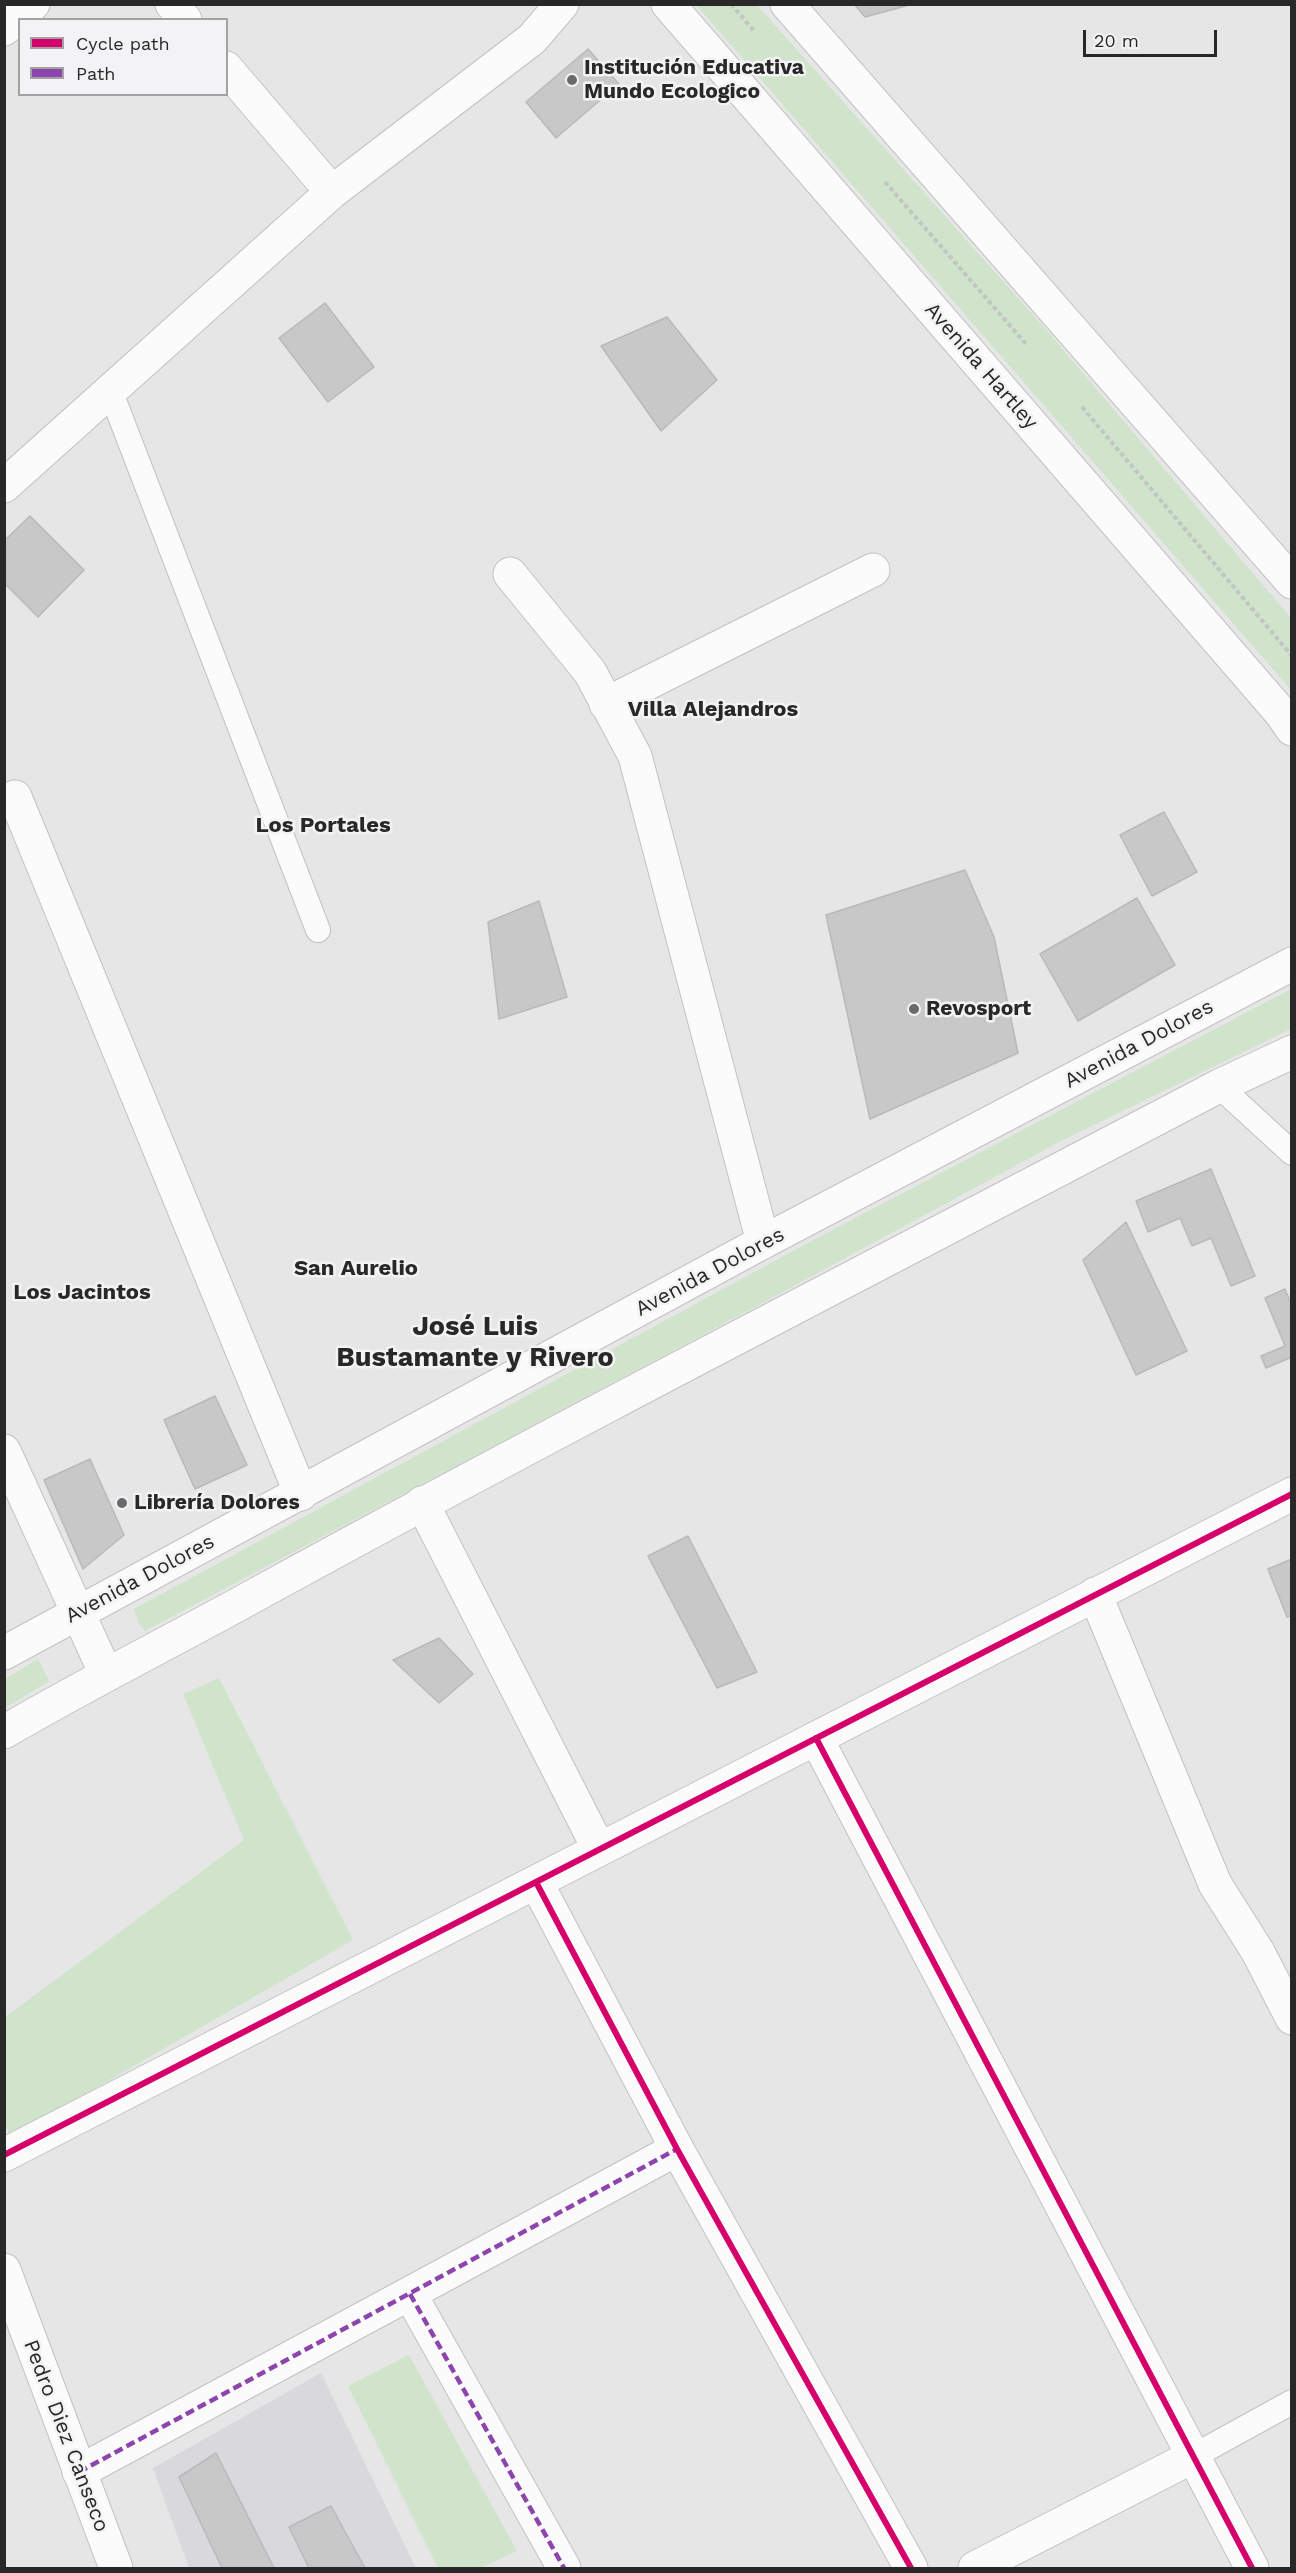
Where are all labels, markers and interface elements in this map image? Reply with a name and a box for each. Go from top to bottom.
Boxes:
legend [18,18,228,96]
scale bar [1086,18,1220,56]
text: 20 m [1094,30,1139,51]
text: Cycle path [76,33,170,54]
place label: Institución Educativa Mundo Ecologico [584,55,804,105]
text: Path [76,63,116,84]
marker: Institución Educativa Mundo Ecologico [565,73,579,87]
street label: Avenida Hartley [919,297,1043,435]
district label: Villa Alejandros [628,697,798,723]
district label: Los Portales [255,813,391,839]
street label: Avenida Dolores [1060,994,1218,1094]
place label: Revosport [926,996,1031,1022]
marker: Revosport [907,1002,921,1016]
street label: Avenida Dolores [631,1222,789,1322]
district label: San Aurelio [294,1256,418,1282]
district label: Los Jacintos [13,1280,151,1306]
district label: José Luis Bustamante y Rivero [336,1311,614,1374]
place label: Librería Dolores [134,1490,300,1516]
marker: Librería Dolores [115,1496,129,1510]
street label: Avenida Dolores [61,1529,219,1629]
street label: Pedro Diez Canseco [18,2336,114,2536]

